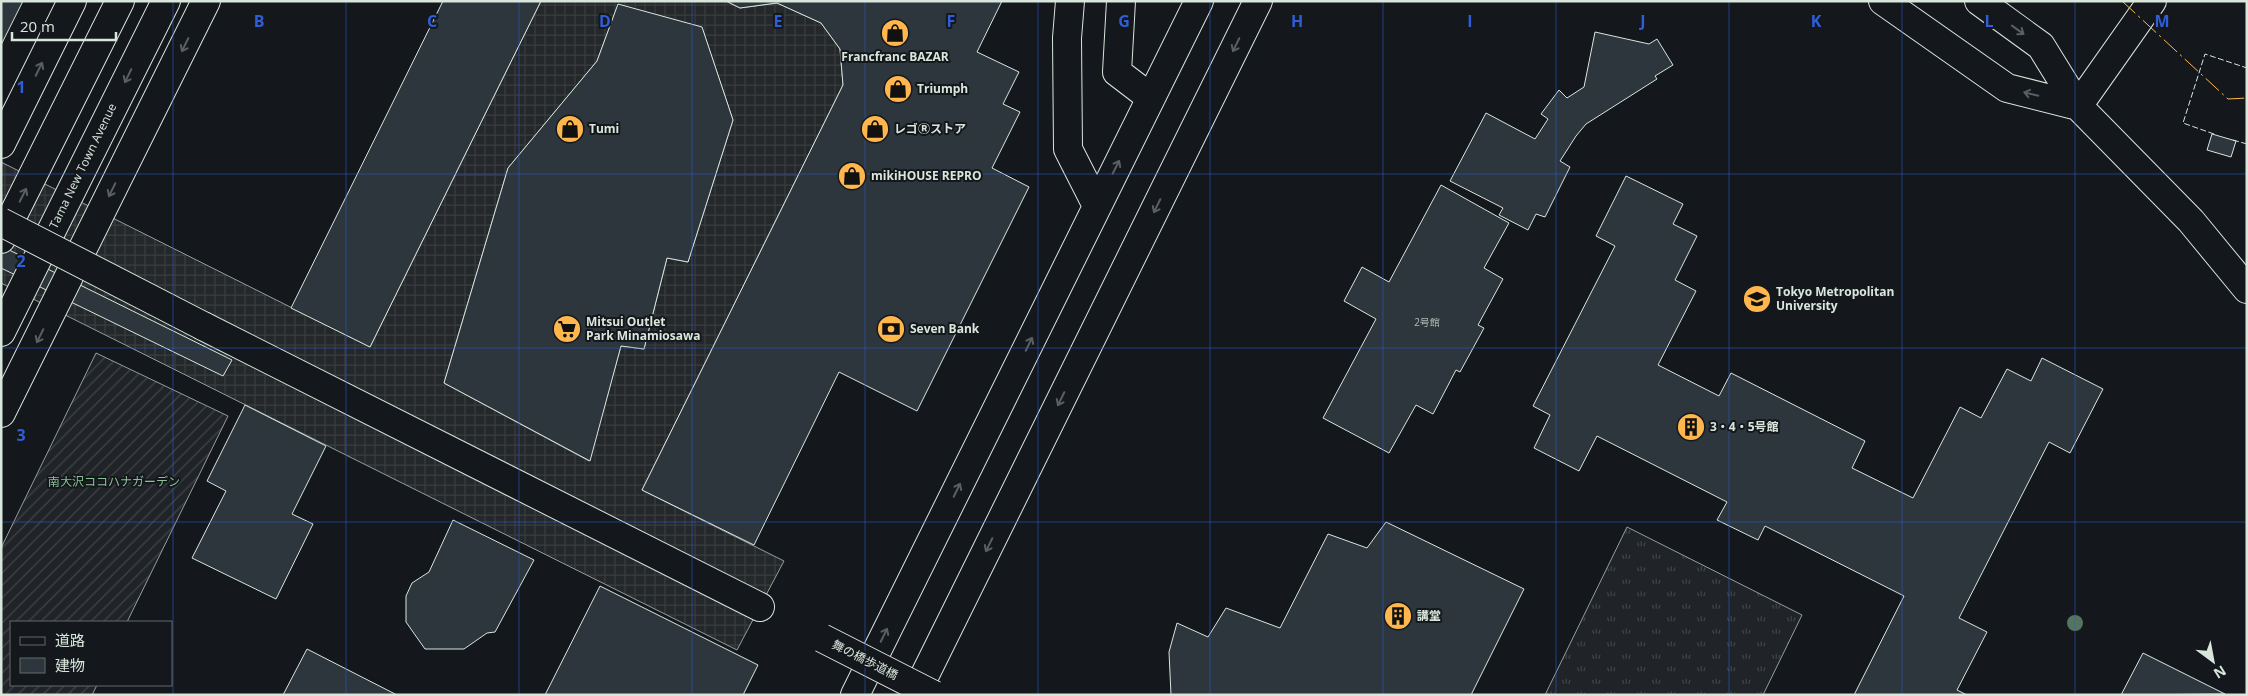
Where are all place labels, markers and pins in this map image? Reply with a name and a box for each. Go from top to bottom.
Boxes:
shop icon: Francfranc BAZAR [880,18,910,48]
place label: Francfranc BAZAR [841,48,949,65]
shop icon: Triumph [883,74,913,104]
place label: Triumph [917,80,968,97]
shop icon: Tumi [555,114,585,144]
shop icon: レゴⓇストア [860,114,890,144]
place label: Tumi [589,120,619,137]
place label: レゴⓇストア [894,120,966,137]
shop icon: mikiHOUSE REPRO [837,161,867,191]
place label: mikiHOUSE REPRO [871,167,981,184]
place label: Tokyo Metropolitan University [1776,283,1894,314]
school or university icon: Tokyo Metropolitan University [1742,284,1772,314]
place label: Mitsui Outlet Park Minamiosawa [586,313,701,344]
supermarket icon: Mitsui Outlet Park Minamiosawa [552,314,582,344]
bank icon: Seven Bank [876,314,906,344]
place label: Seven Bank [910,320,980,337]
building icon: 3・4・5号館 [1676,412,1706,442]
place label: 3・4・5号館 [1710,418,1779,435]
building icon: 講堂 [1383,601,1413,631]
place label: 講堂 [1417,607,1441,624]

